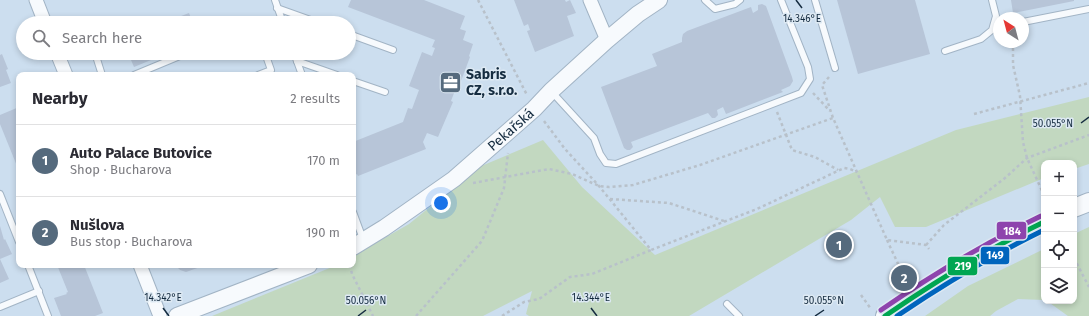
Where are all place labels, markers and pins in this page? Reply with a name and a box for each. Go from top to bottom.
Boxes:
place label: Sabris CZ, s.r.o. [466,66,517,99]
office icon: Sabris CZ, s.r.o. [438,69,464,95]
pin: 1 [826,230,852,260]
pin: 2 [891,263,917,293]

